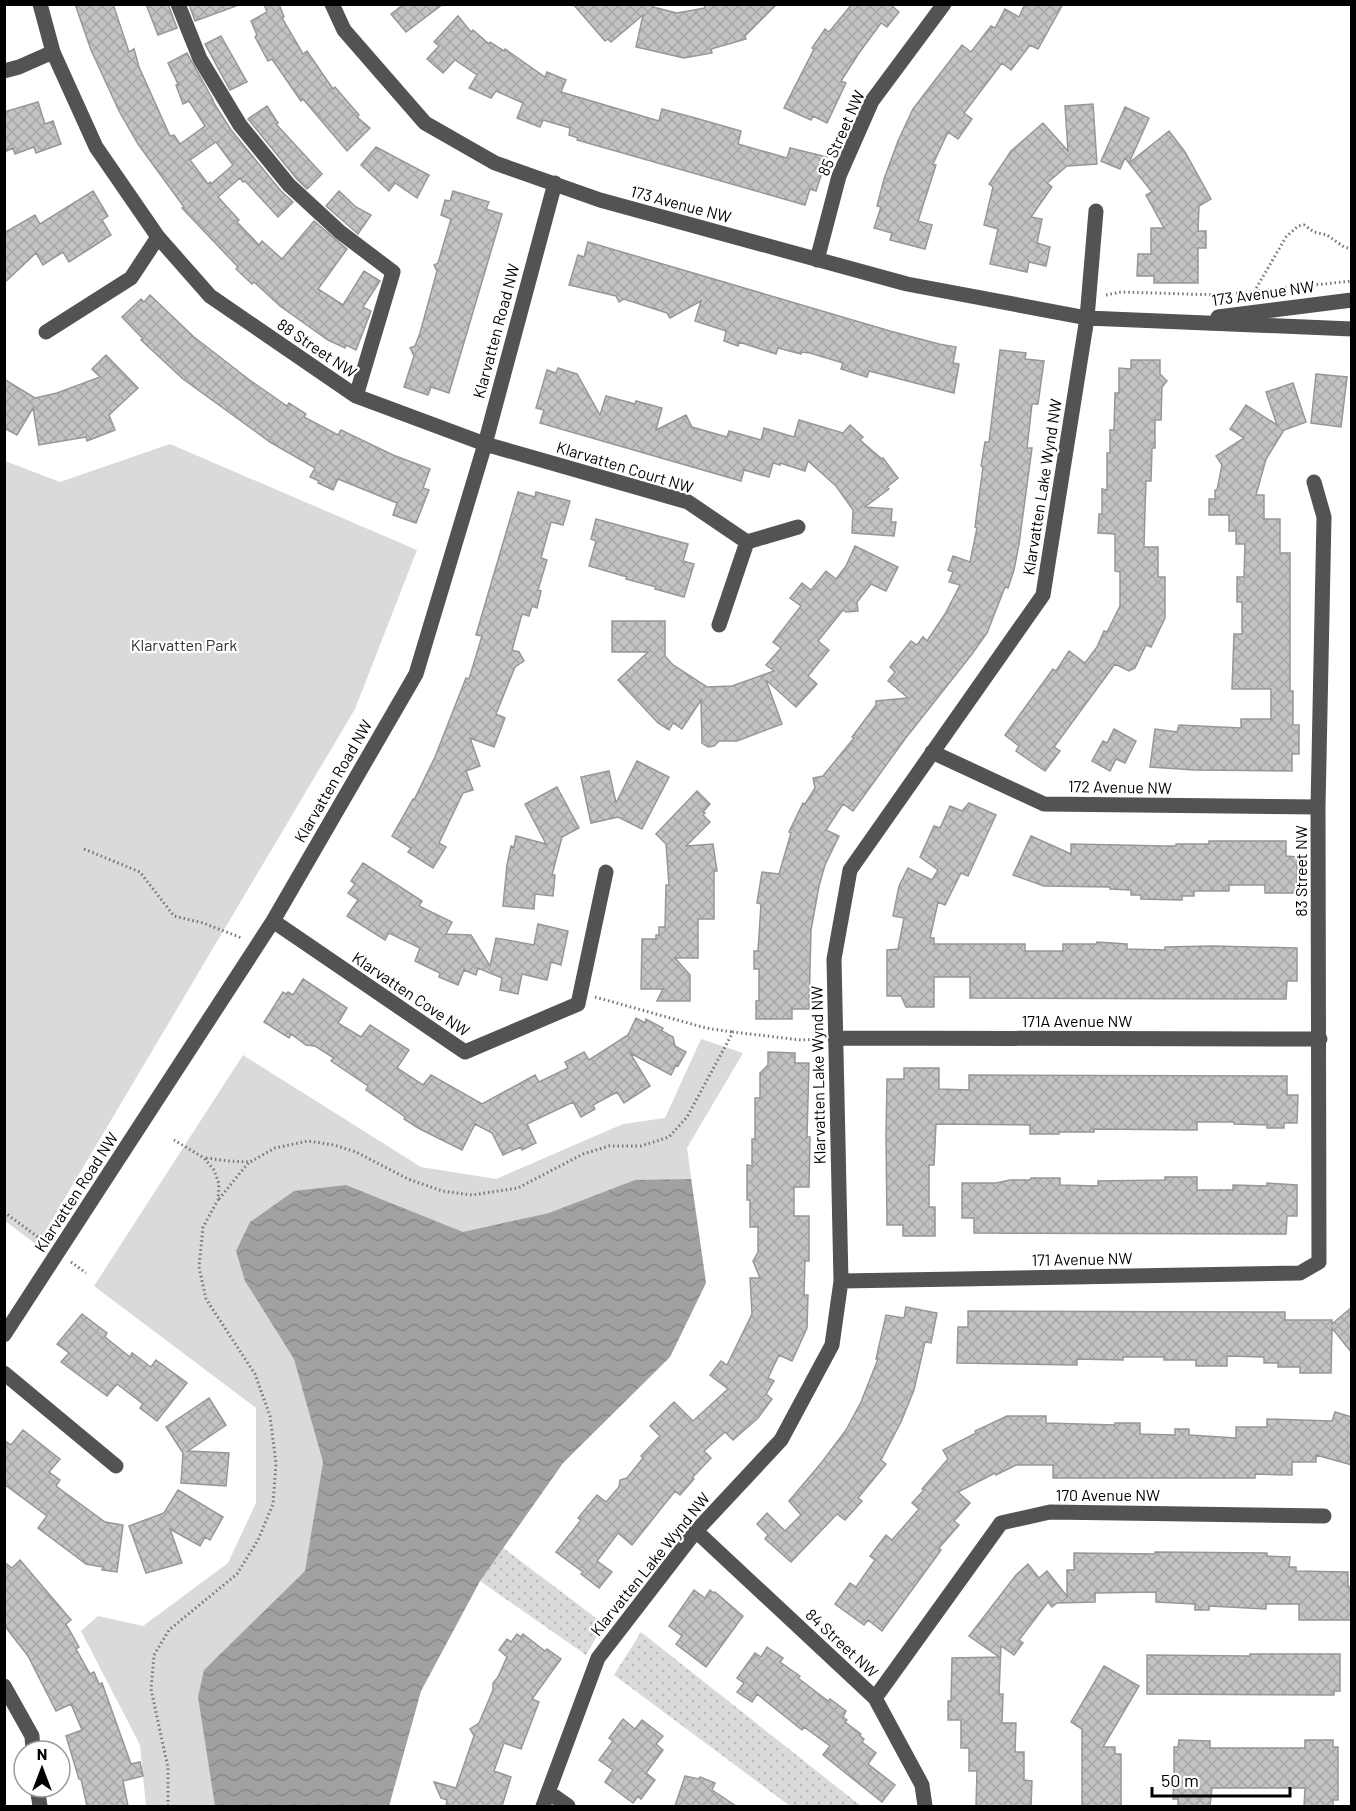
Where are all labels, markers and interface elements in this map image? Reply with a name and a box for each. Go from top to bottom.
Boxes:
street label: 85 Street NW [813,87,868,178]
street label: 173 Avenue NW [629,181,734,226]
street label: Klarvatten Road NW [468,261,523,400]
street label: 173 Avenue NW [1210,276,1316,309]
street label: 88 Street NW [274,314,361,381]
street label: Klarvatten Lake Wynd NW [1018,397,1065,577]
street label: Klarvatten Court NW [554,437,696,496]
park label: Klarvatten Park [131,635,237,654]
street label: Klarvatten Road NW [290,716,375,846]
street label: 172 Avenue NW [1068,776,1172,797]
street label: 83 Street NW [1291,825,1310,917]
street label: Klarvatten Cove NW [349,947,473,1040]
street label: Klarvatten Lake Wynd NW [806,986,829,1164]
street label: 171A Avenue NW [1022,1011,1132,1030]
street label: Klarvatten Road NW [30,1128,121,1255]
street label: 171 Avenue NW [1031,1248,1133,1269]
street label: 170 Avenue NW [1056,1485,1160,1504]
street label: Klarvatten Lake Wynd NW [586,1488,713,1639]
street label: 84 Street NW [802,1604,883,1681]
north arrow [12,1739,72,1799]
text: N [37,1744,47,1763]
scale bar [1152,1760,1290,1798]
text: 50 m [1161,1769,1199,1791]

